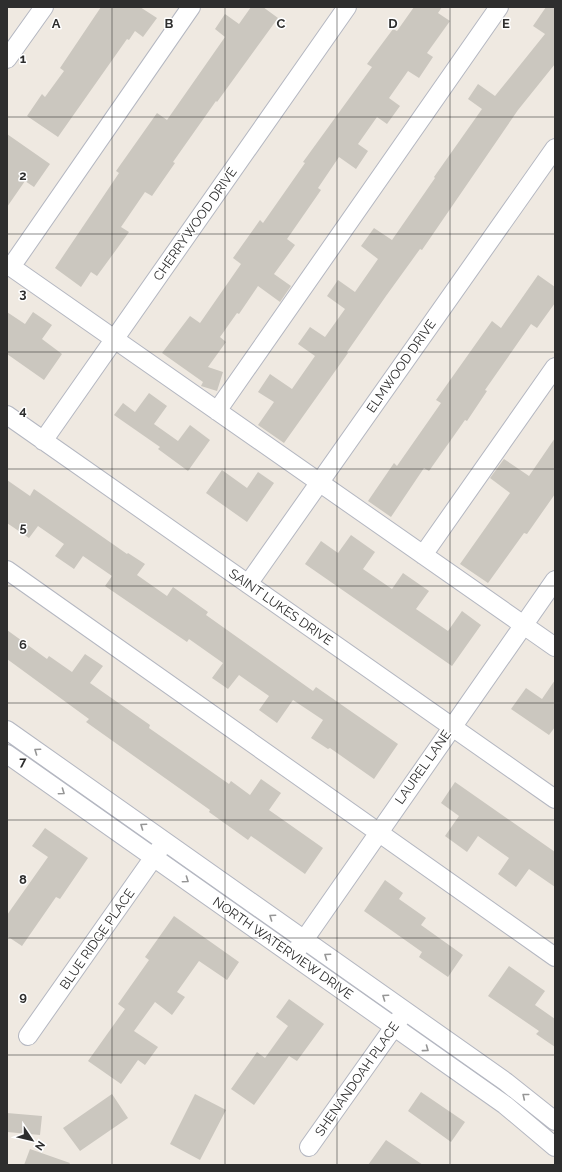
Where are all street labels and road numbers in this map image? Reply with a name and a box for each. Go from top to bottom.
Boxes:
street label: CHERRYWOOD DRIVE [150,164,240,283]
street label: ELMWOOD DRIVE [363,317,439,415]
street label: SAINT LUKES DRIVE [226,566,336,648]
street label: LAUREL LANE [392,727,454,807]
street label: BLUE RIDGE PLACE [57,886,137,992]
street label: NORTH WATERVIEW DRIVE [210,894,356,1002]
street label: SHENANDOAH PLACE [312,1019,402,1139]

